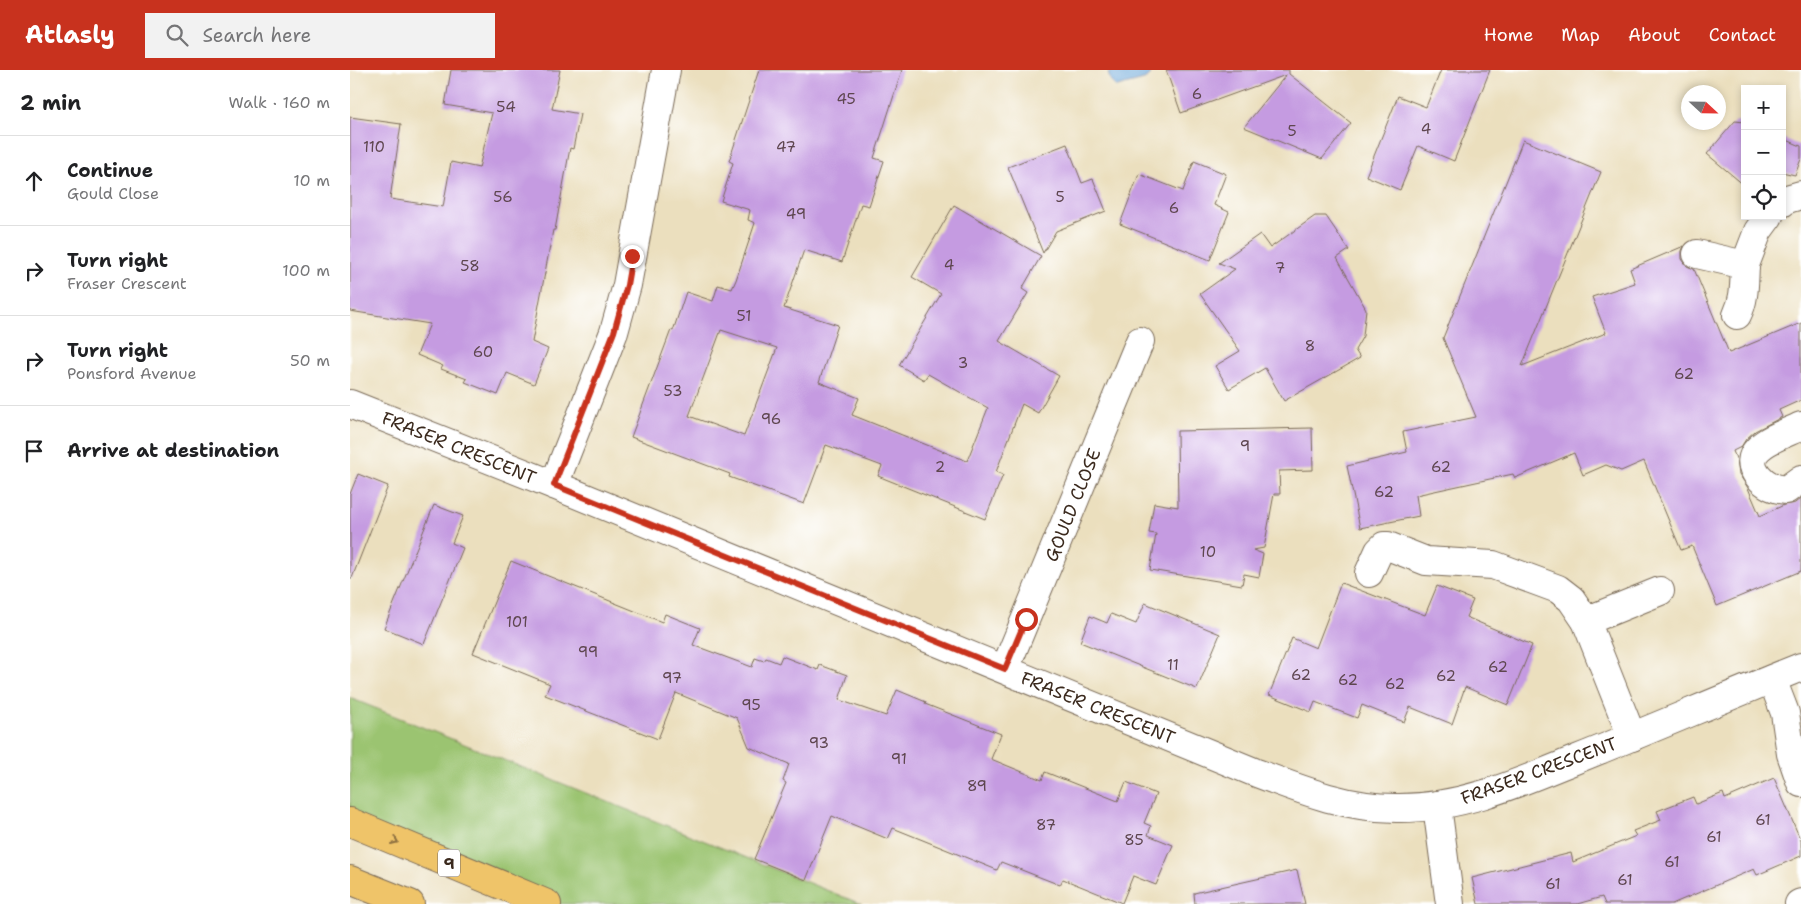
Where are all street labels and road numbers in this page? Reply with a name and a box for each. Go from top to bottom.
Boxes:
street label: FRASER CRESCENT [378,406,540,490]
street label: GOULD CLOSE [1039,445,1107,565]
street label: FRASER CRESCENT [1017,666,1179,750]
street label: FRASER CRESCENT [1458,732,1620,810]
road number: 9 [438,850,460,876]

